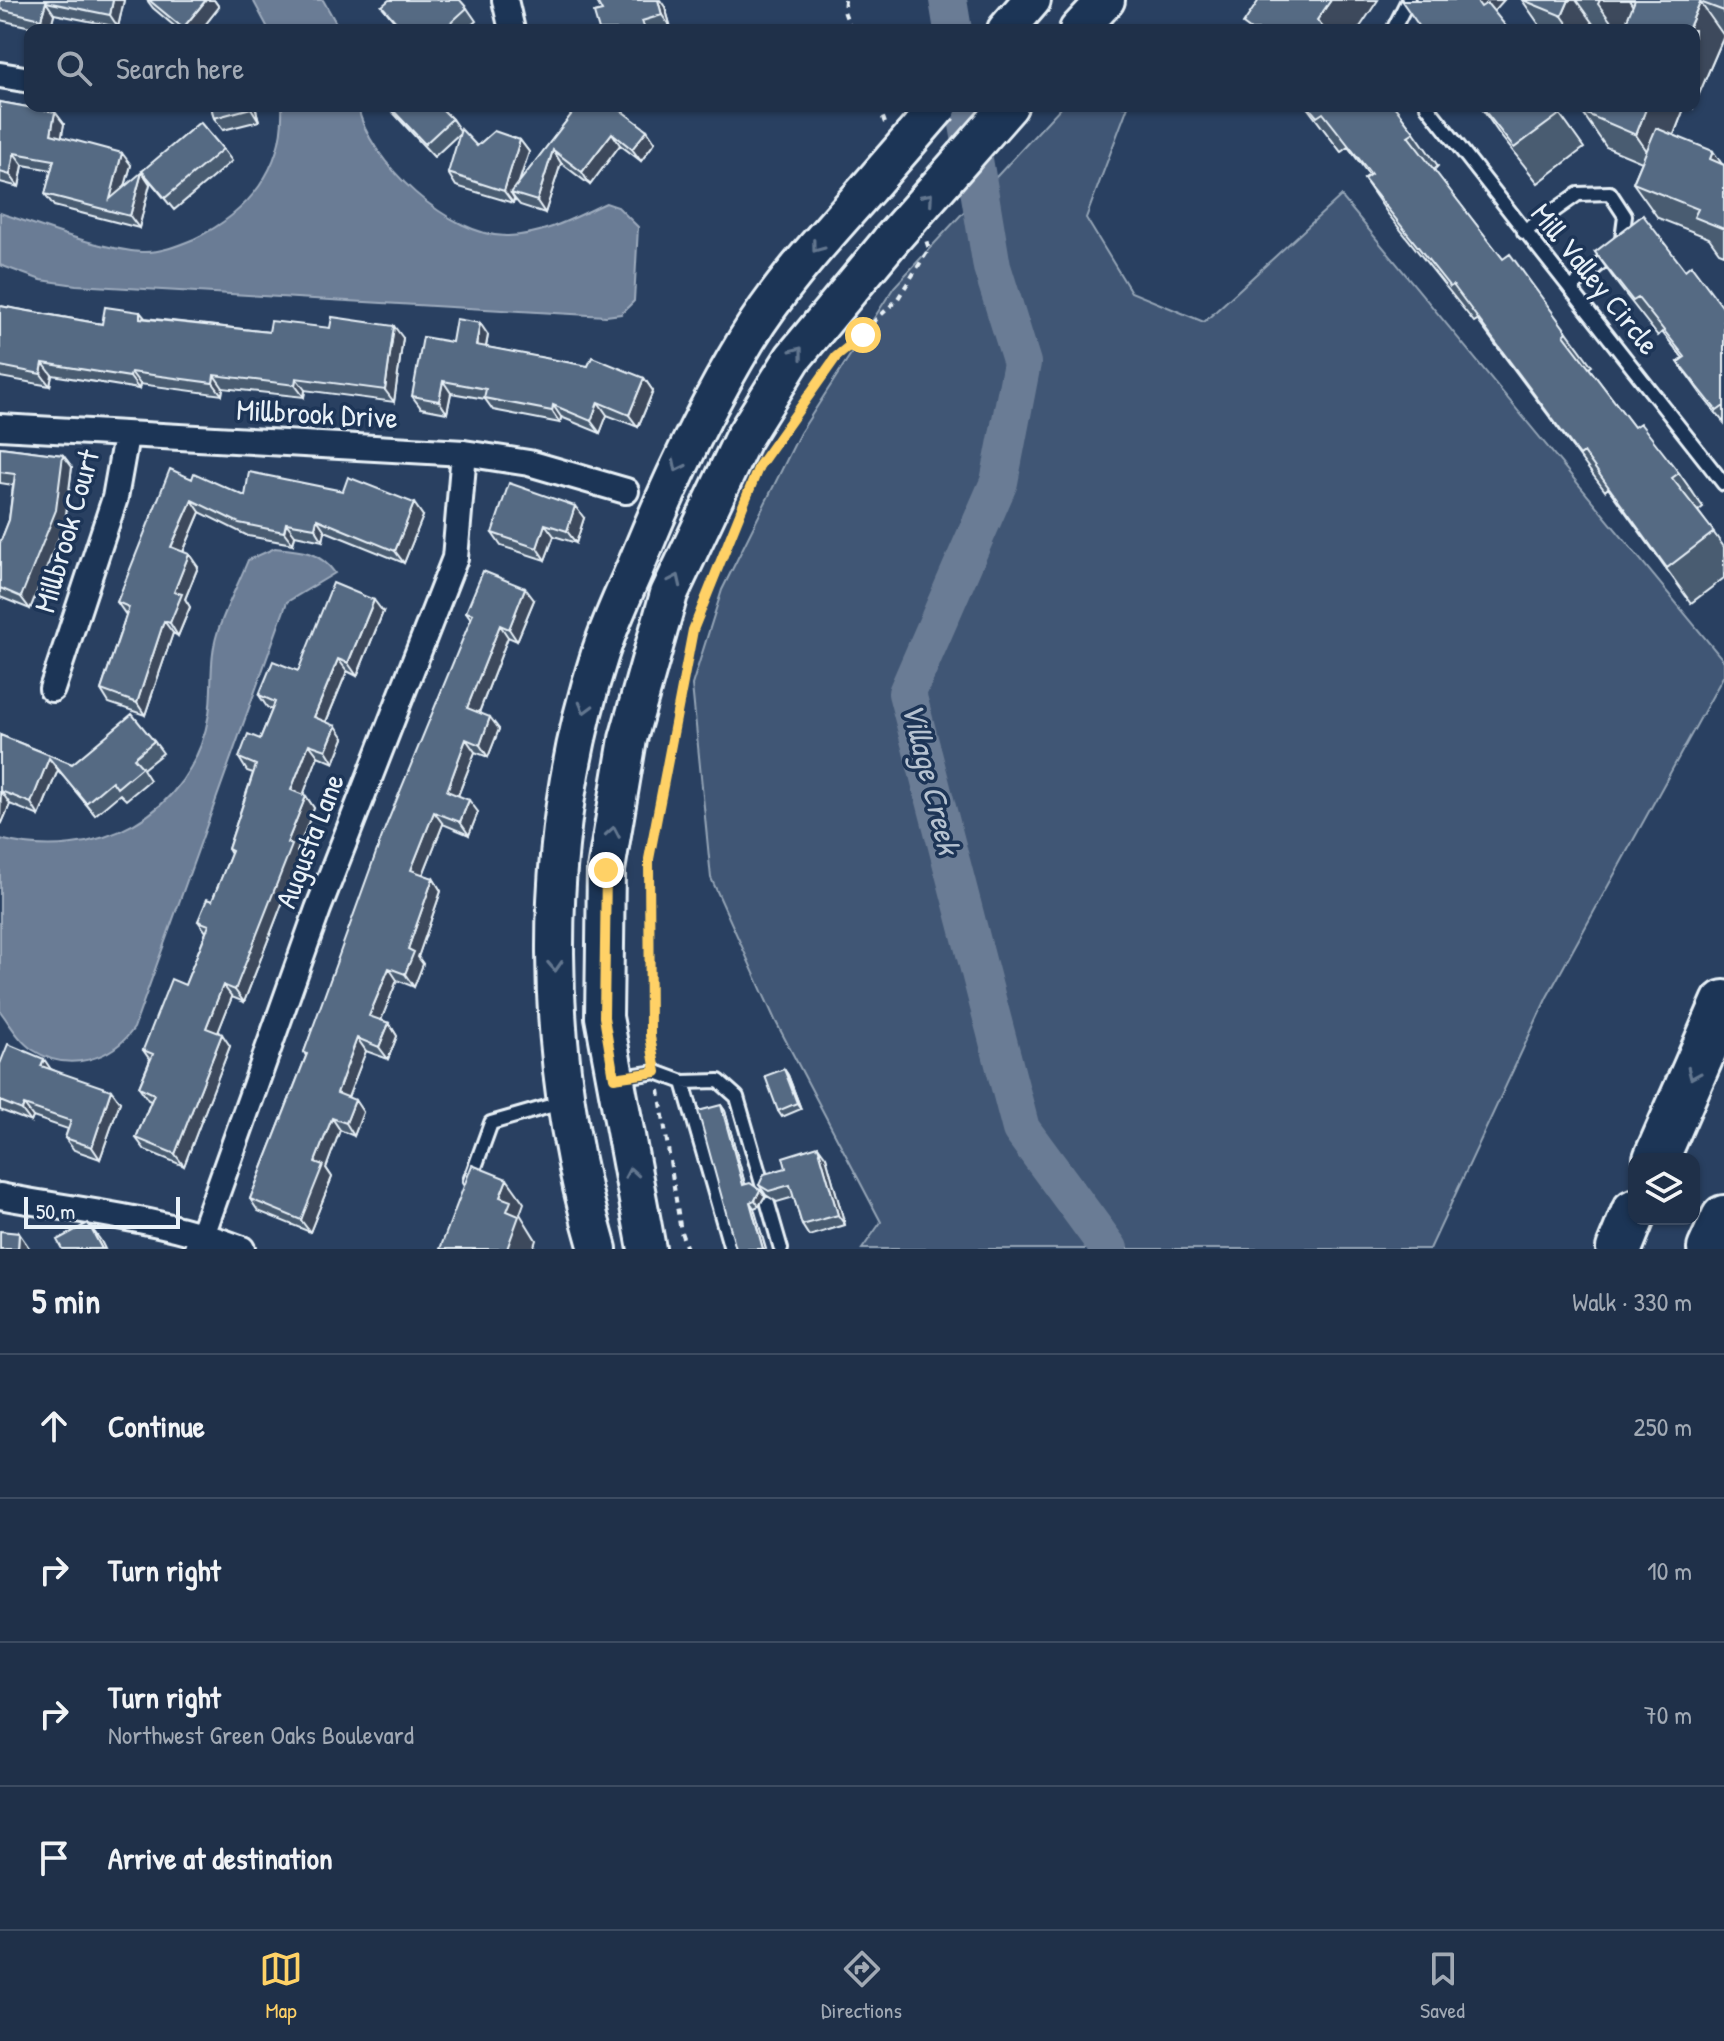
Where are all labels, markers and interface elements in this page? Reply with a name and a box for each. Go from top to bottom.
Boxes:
search box [24,24,1700,112]
icon: search [52,46,96,90]
text: Search here [116,48,244,88]
one-way arrow [918,192,933,207]
street label: Mill Valley Circle [1522,194,1669,362]
one-way arrow [813,238,827,253]
route start [845,317,881,353]
one-way arrow [789,346,803,361]
street label: Millbrook Drive [235,389,399,437]
street label: Millbrook Court [24,444,109,617]
one-way arrow [672,457,688,472]
one-way arrow [666,574,682,588]
water label: Village Creek [892,698,972,861]
one-way arrow [578,701,595,715]
street label: Augusta Lane [265,768,353,914]
one-way arrow [603,825,620,839]
route end [588,852,624,888]
one-way arrow [547,960,564,973]
one-way arrow [1686,1066,1702,1080]
map controls [1628,1153,1700,1225]
button: layers [1628,1153,1700,1225]
one-way arrow [623,1166,640,1180]
scale bar [24,1193,180,1229]
text: 50 m [36,1196,75,1226]
text: 5 min [32,1278,100,1324]
text: Walk · 330 m [1572,1284,1692,1319]
icon: ahead [32,1404,76,1448]
text: Continue [108,1406,205,1446]
text: 250 m [1634,1409,1692,1444]
icon: right [32,1548,76,1592]
text: Turn right [108,1550,221,1590]
text: 10 m [1647,1553,1692,1588]
text: Turn right [108,1677,221,1717]
icon: right [32,1692,76,1736]
text: 70 m [1644,1697,1692,1732]
text: Northwest Green Oaks Boulevard [108,1717,414,1752]
icon: arrive [32,1836,76,1880]
text: Arrive at destination [108,1838,333,1878]
tab: Map [259,1947,303,2025]
tab: Directions [821,1947,902,2025]
tab: Saved [1420,1947,1465,2025]

